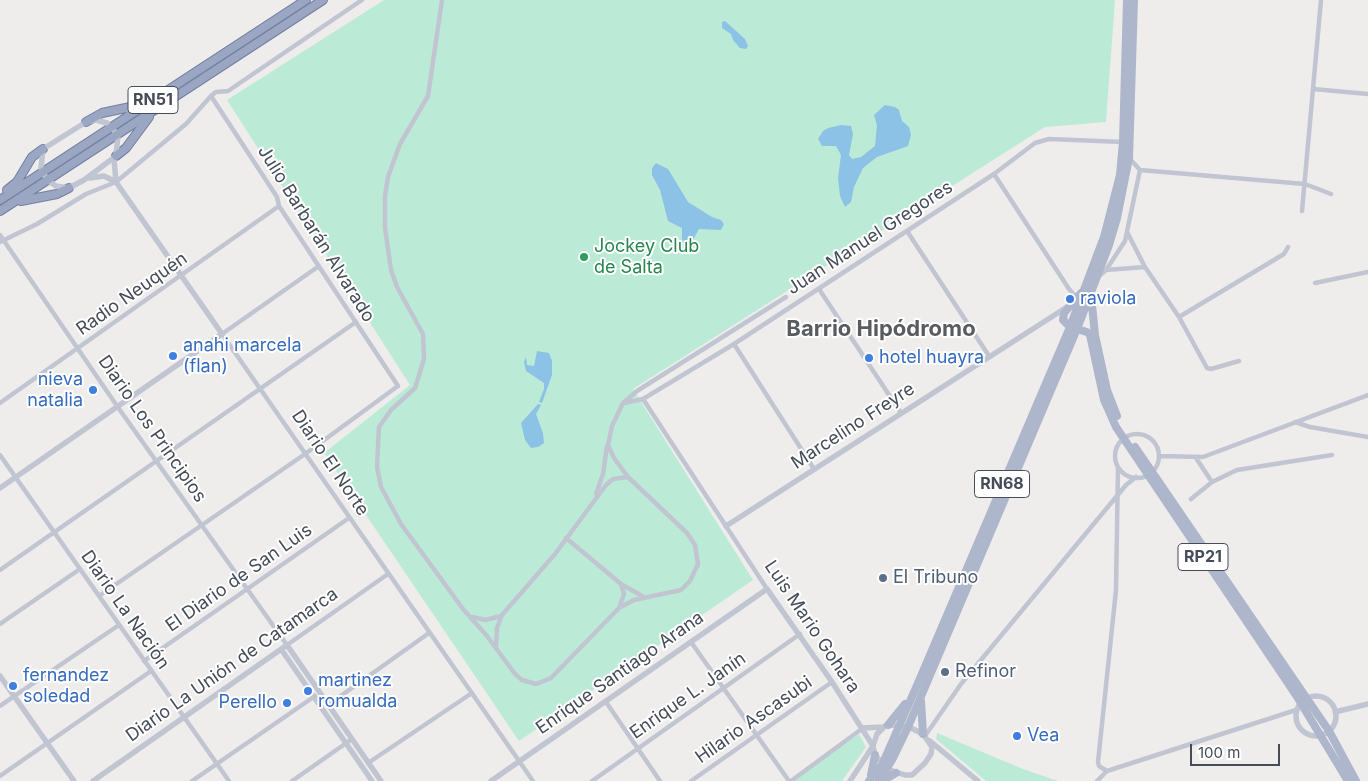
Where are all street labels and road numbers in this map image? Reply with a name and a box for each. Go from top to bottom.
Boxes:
road number: RN51 [128,86,178,114]
street label: Julio Barbarán Alvarado [253,142,379,326]
street label: Juan Manuel Gregores [783,176,957,300]
street label: Radio Neuquén [72,248,192,340]
street label: Diario Los Principios [93,351,211,507]
street label: Marcelino Freyre [787,378,919,474]
street label: Diario El Norte [287,406,373,520]
road number: RN68 [974,470,1030,498]
street label: El Diario de San Luis [162,519,316,637]
road number: RP21 [1178,544,1228,570]
street label: Diario La Nación [76,547,174,673]
street label: Luis Mario Gohara [760,557,864,697]
street label: Diario La Unión de Catamarca [122,583,342,747]
street label: Enrique Santiago Arana [532,607,708,739]
street label: Enrique L. Janín [626,648,750,744]
street label: Hilario Ascasubi [691,672,817,768]

